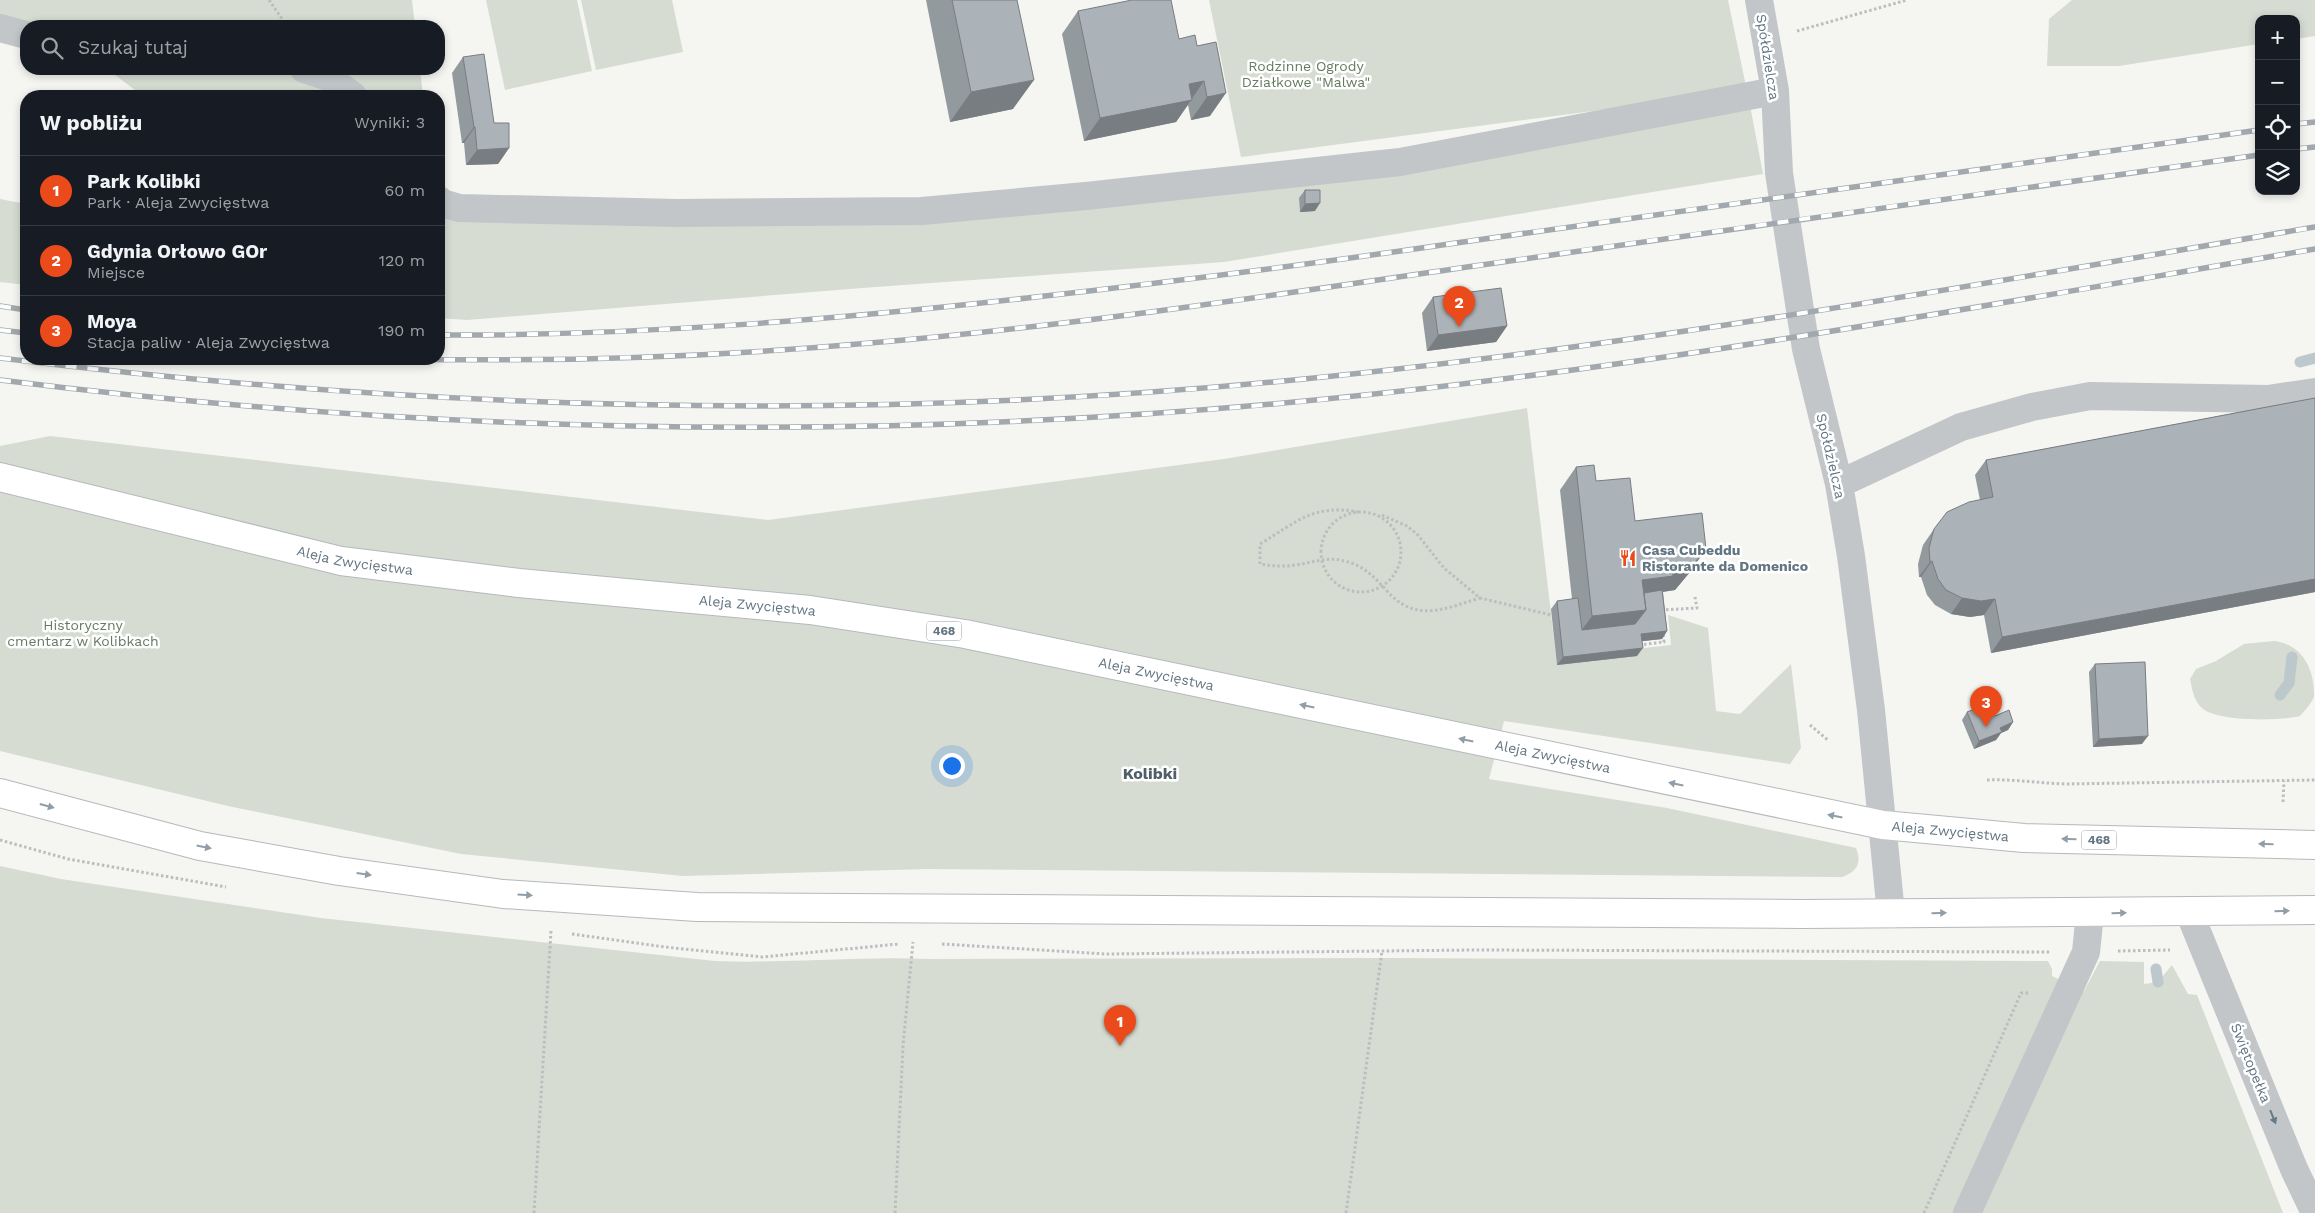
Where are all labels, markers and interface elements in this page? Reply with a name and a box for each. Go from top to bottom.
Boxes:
street label: Spółdzielcza [1753,13,1783,101]
map controls [2255,15,2300,195]
button: + [2255,15,2300,60]
search box [20,20,445,75]
icon: search [38,34,66,62]
text: Szukaj tutaj [78,36,188,59]
park label: Rodzinne Ogrody Działkowe "Malwa" [1242,58,1370,90]
button: − [2255,60,2300,105]
button: locate [2255,105,2300,150]
text: W pobliżu [40,110,142,135]
text: Wyniki: 3 [354,113,425,132]
button: layers [2255,150,2300,195]
text: Park Kolibki [87,170,201,193]
text: 1 [53,181,59,200]
text: 60 m [385,181,425,200]
text: Park · Aleja Zwycięstwa [87,193,269,212]
text: Gdynia Orłowo GOr [87,240,267,263]
text: 2 [51,251,61,270]
text: 120 m [379,251,425,270]
text: Miejsce [87,263,145,282]
pin: 2 [1443,286,1475,327]
text: Moya [87,310,137,333]
text: 3 [51,321,61,340]
text: 190 m [378,321,425,340]
text: Stacja paliw · Aleja Zwycięstwa [87,333,330,352]
street label: Spółdzielcza [1813,412,1849,500]
street label: Aleja Zwycięstwa [295,542,414,578]
place label: Casa Cubeddu Ristorante da Domenico [1642,542,1808,574]
restaurant icon: Casa Cubeddu Ristorante da Domenico [1618,548,1638,568]
street label: Aleja Zwycięstwa [698,592,817,619]
park label: Historyczny cmentarz w Kolibkach [7,617,159,649]
road number: 468 [926,622,962,640]
street label: Aleja Zwycięstwa [1097,654,1216,694]
pin: 3 [1970,686,2002,727]
one-way arrow [1299,702,1314,710]
one-way arrow [1457,735,1473,743]
street label: Aleja Zwycięstwa [1494,736,1612,776]
your location [939,753,965,779]
district label: Kolibki [1123,764,1177,783]
one-way arrow [1668,779,1684,787]
one-way arrow [39,802,54,810]
one-way arrow [1827,812,1843,820]
street label: Aleja Zwycięstwa [1891,818,2010,845]
road number: 468 [2082,830,2116,850]
one-way arrow [2061,835,2077,843]
one-way arrow [2258,840,2274,848]
one-way arrow [197,843,212,851]
one-way arrow [357,871,373,879]
one-way arrow [518,891,534,899]
one-way arrow [2274,907,2290,915]
one-way arrow [1932,909,1948,917]
one-way arrow [2112,909,2128,917]
pin: 1 [1104,1005,1136,1046]
street label: Świętopełka [2228,1021,2274,1105]
one-way arrow [2269,1110,2277,1125]

